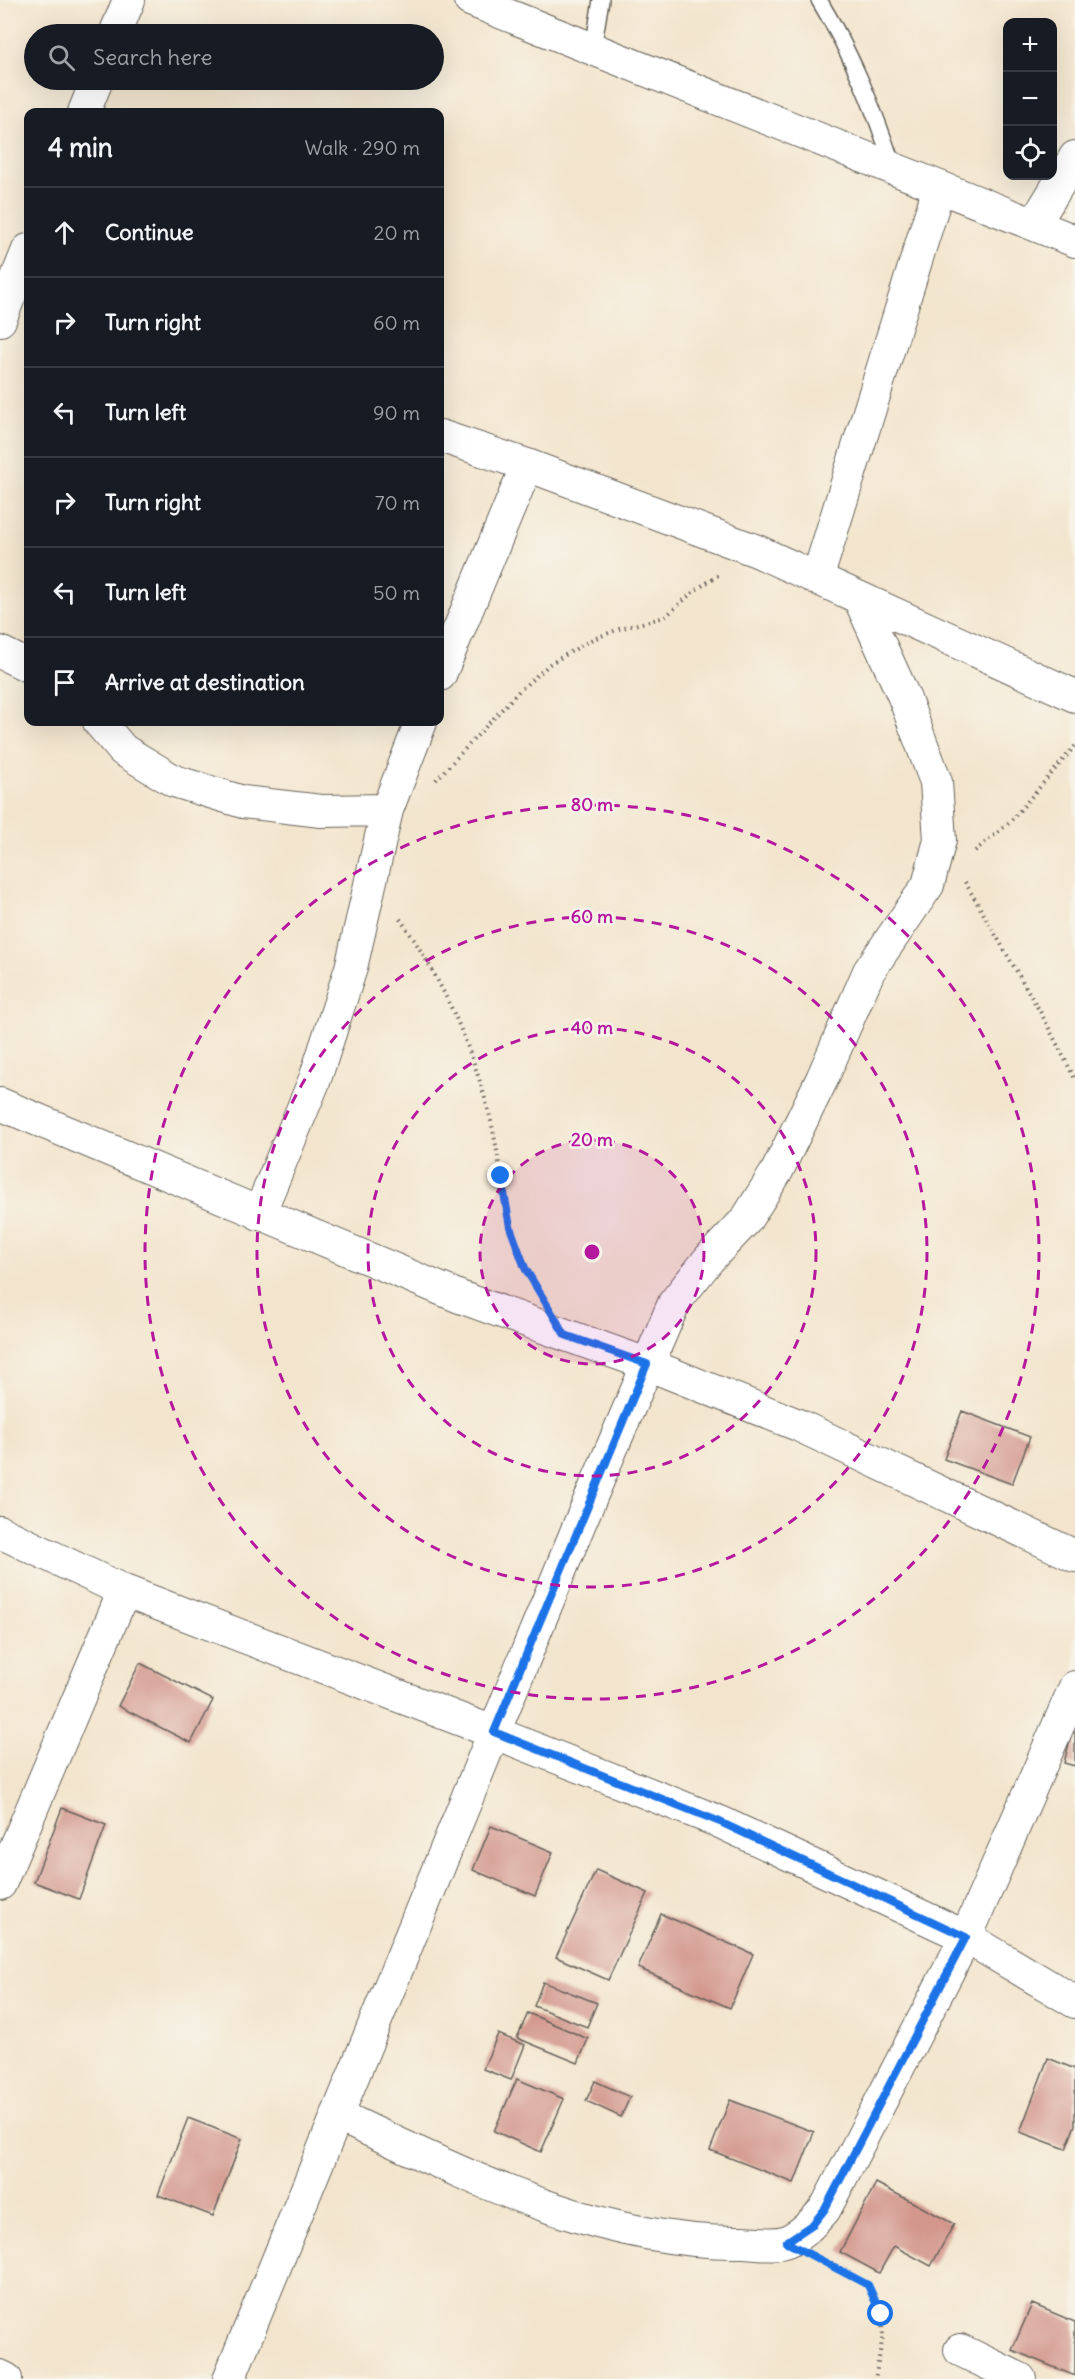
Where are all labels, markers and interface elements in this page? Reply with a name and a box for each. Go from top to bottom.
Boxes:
map controls [1003,18,1057,180]
button: + [1003,18,1057,72]
search box [24,24,444,90]
icon: search [45,41,78,74]
text: Search here [93,43,212,71]
button: − [1003,72,1057,126]
button: locate [1003,126,1057,180]
text: 4 min [48,131,113,164]
text: Walk · 290 m [305,135,420,160]
icon: ahead [48,216,81,249]
text: Continue [105,218,194,246]
text: 20 m [374,220,420,245]
icon: right [48,306,81,339]
text: Turn right [105,308,201,336]
text: 60 m [373,310,420,335]
icon: left [48,396,81,429]
text: Turn left [105,398,186,426]
text: 90 m [373,400,420,425]
icon: right [48,486,81,519]
text: Turn right [105,488,201,516]
text: 70 m [375,490,420,515]
icon: left [48,576,81,609]
text: Turn left [105,578,186,606]
text: 50 m [373,580,420,605]
icon: arrive [48,666,81,699]
text: Arrive at destination [105,668,305,696]
text: 80 m [571,793,613,816]
text: 60 m [571,905,613,928]
text: 40 m [571,1016,613,1039]
text: 20 m [571,1128,613,1151]
route end [487,1162,513,1188]
centre of rings [582,1242,602,1262]
route start [867,2300,893,2326]

